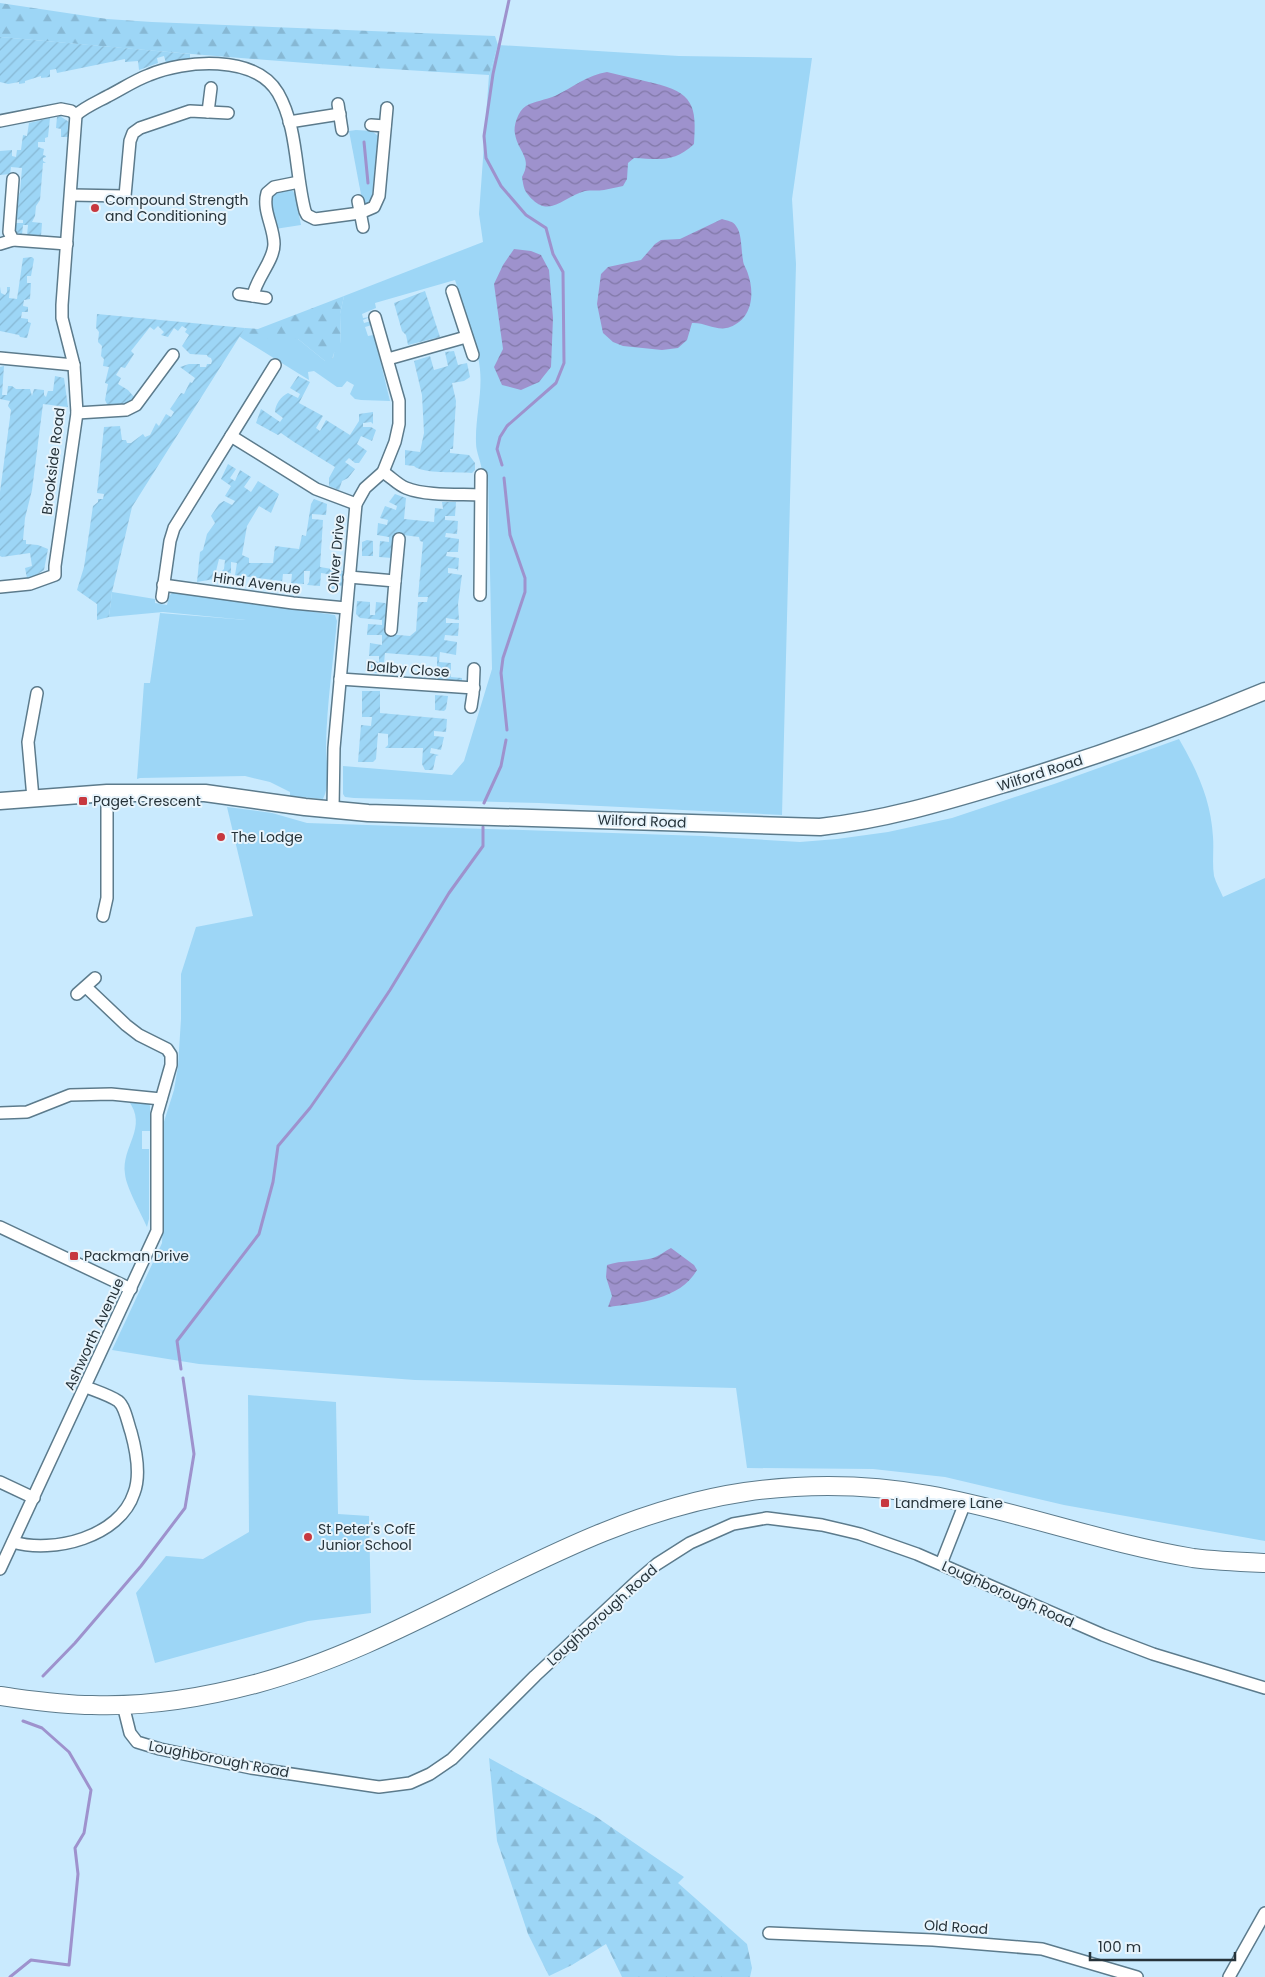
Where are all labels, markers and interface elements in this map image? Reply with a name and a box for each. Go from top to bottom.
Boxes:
place label: Compound Strength and Conditioning [105,190,248,226]
marker: Compound Strength and Conditioning [89,202,101,214]
street label: Brookside Road [36,406,70,516]
street label: Oliver Drive [323,514,349,594]
street label: Hind Avenue [212,567,302,599]
street label: Dalby Close [366,656,450,682]
street label: Wilford Road [995,750,1085,796]
place label: Paget Crescent [93,791,201,811]
marker: Paget Crescent [77,795,89,807]
street label: Wilford Road [597,809,687,833]
place label: The Lodge [231,827,303,847]
marker: The Lodge [215,831,227,843]
place label: Packman Drive [84,1246,189,1266]
marker: Packman Drive [68,1250,80,1262]
street label: Ashworth Avenue [59,1274,129,1393]
place label: Landmere Lane [895,1493,1003,1513]
marker: Landmere Lane [879,1497,891,1509]
place label: St Peter's CofE Junior School [318,1519,416,1555]
marker: St Peter's CofE Junior School [302,1531,314,1543]
street label: Loughborough Road [939,1556,1077,1632]
street label: Loughborough Road [542,1560,662,1670]
street label: Loughborough Road [147,1736,291,1782]
street label: Old Road [923,1915,989,1939]
scale bar [1090,1930,1235,1962]
text: 100 m [1098,1936,1141,1957]

